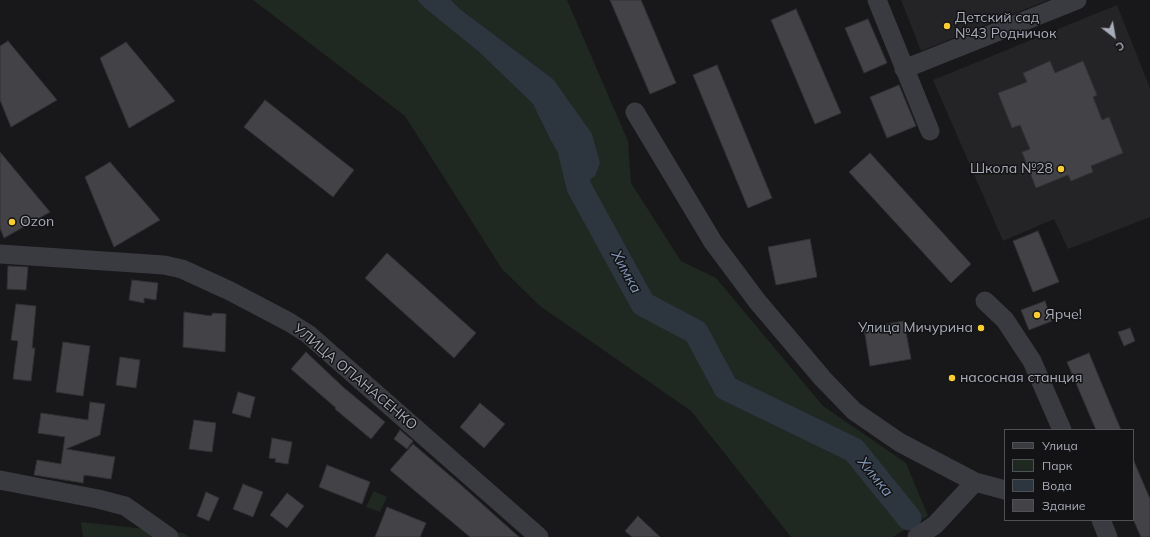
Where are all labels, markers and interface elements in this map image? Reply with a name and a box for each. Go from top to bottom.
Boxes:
place label: Детский сад №43 Родничок [955,10,1056,42]
north arrow [1094,16,1134,56]
marker: Детский сад №43 Родничок [942,21,952,31]
text: С [1113,38,1127,54]
place label: Школа №28 [970,161,1053,177]
marker: Школа №28 [1056,164,1066,174]
place label: Ozon [20,214,54,230]
marker: Ozon [7,217,17,227]
water label: Химка [607,248,645,296]
place label: Ярче! [1045,307,1082,323]
marker: Ярче! [1032,310,1042,320]
street label: УЛИЦА ОПАНАСЕНКО [290,320,420,434]
place label: Улица Мичурина [858,320,973,336]
marker: Улица Мичурина [976,323,986,333]
place label: насосная станция [960,370,1082,386]
marker: насосная станция [947,373,957,383]
legend [1004,429,1134,521]
text: Улица [1042,438,1078,453]
water label: Химка [854,453,896,501]
text: Парк [1042,458,1072,473]
text: Вода [1042,478,1072,493]
text: Здание [1042,498,1085,513]

